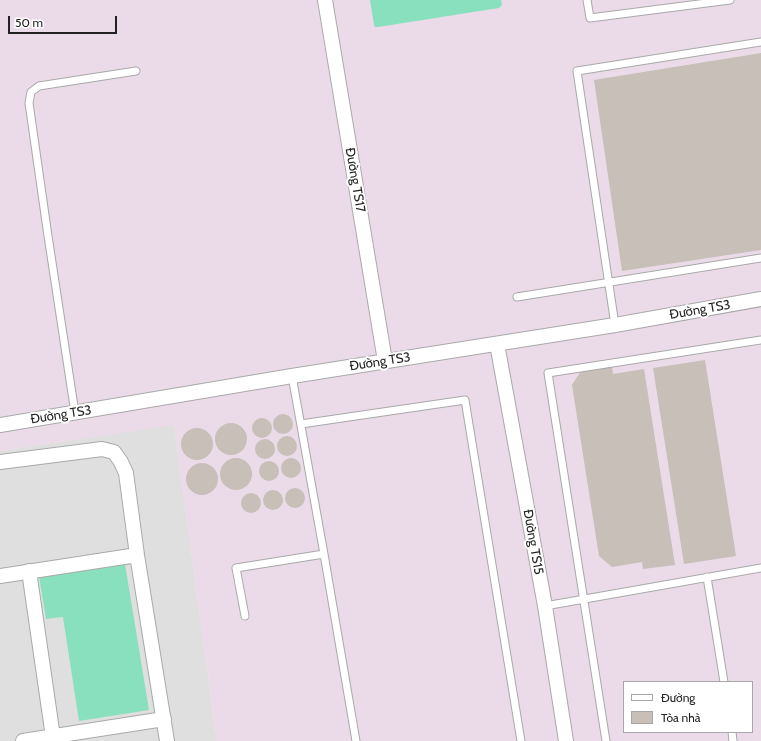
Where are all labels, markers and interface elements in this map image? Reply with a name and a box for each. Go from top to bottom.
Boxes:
scale bar [10,8,119,34]
text: 50 m [15,15,43,30]
street label: Đường TS17 [342,146,368,214]
street label: Đường TS3 [668,297,732,323]
street label: Đường TS3 [348,349,412,375]
street label: Đường TS3 [29,402,93,428]
street label: Đường TS15 [520,508,546,576]
legend [623,681,753,733]
text: Đường [661,690,695,705]
text: Tòa nhà [661,710,700,725]

